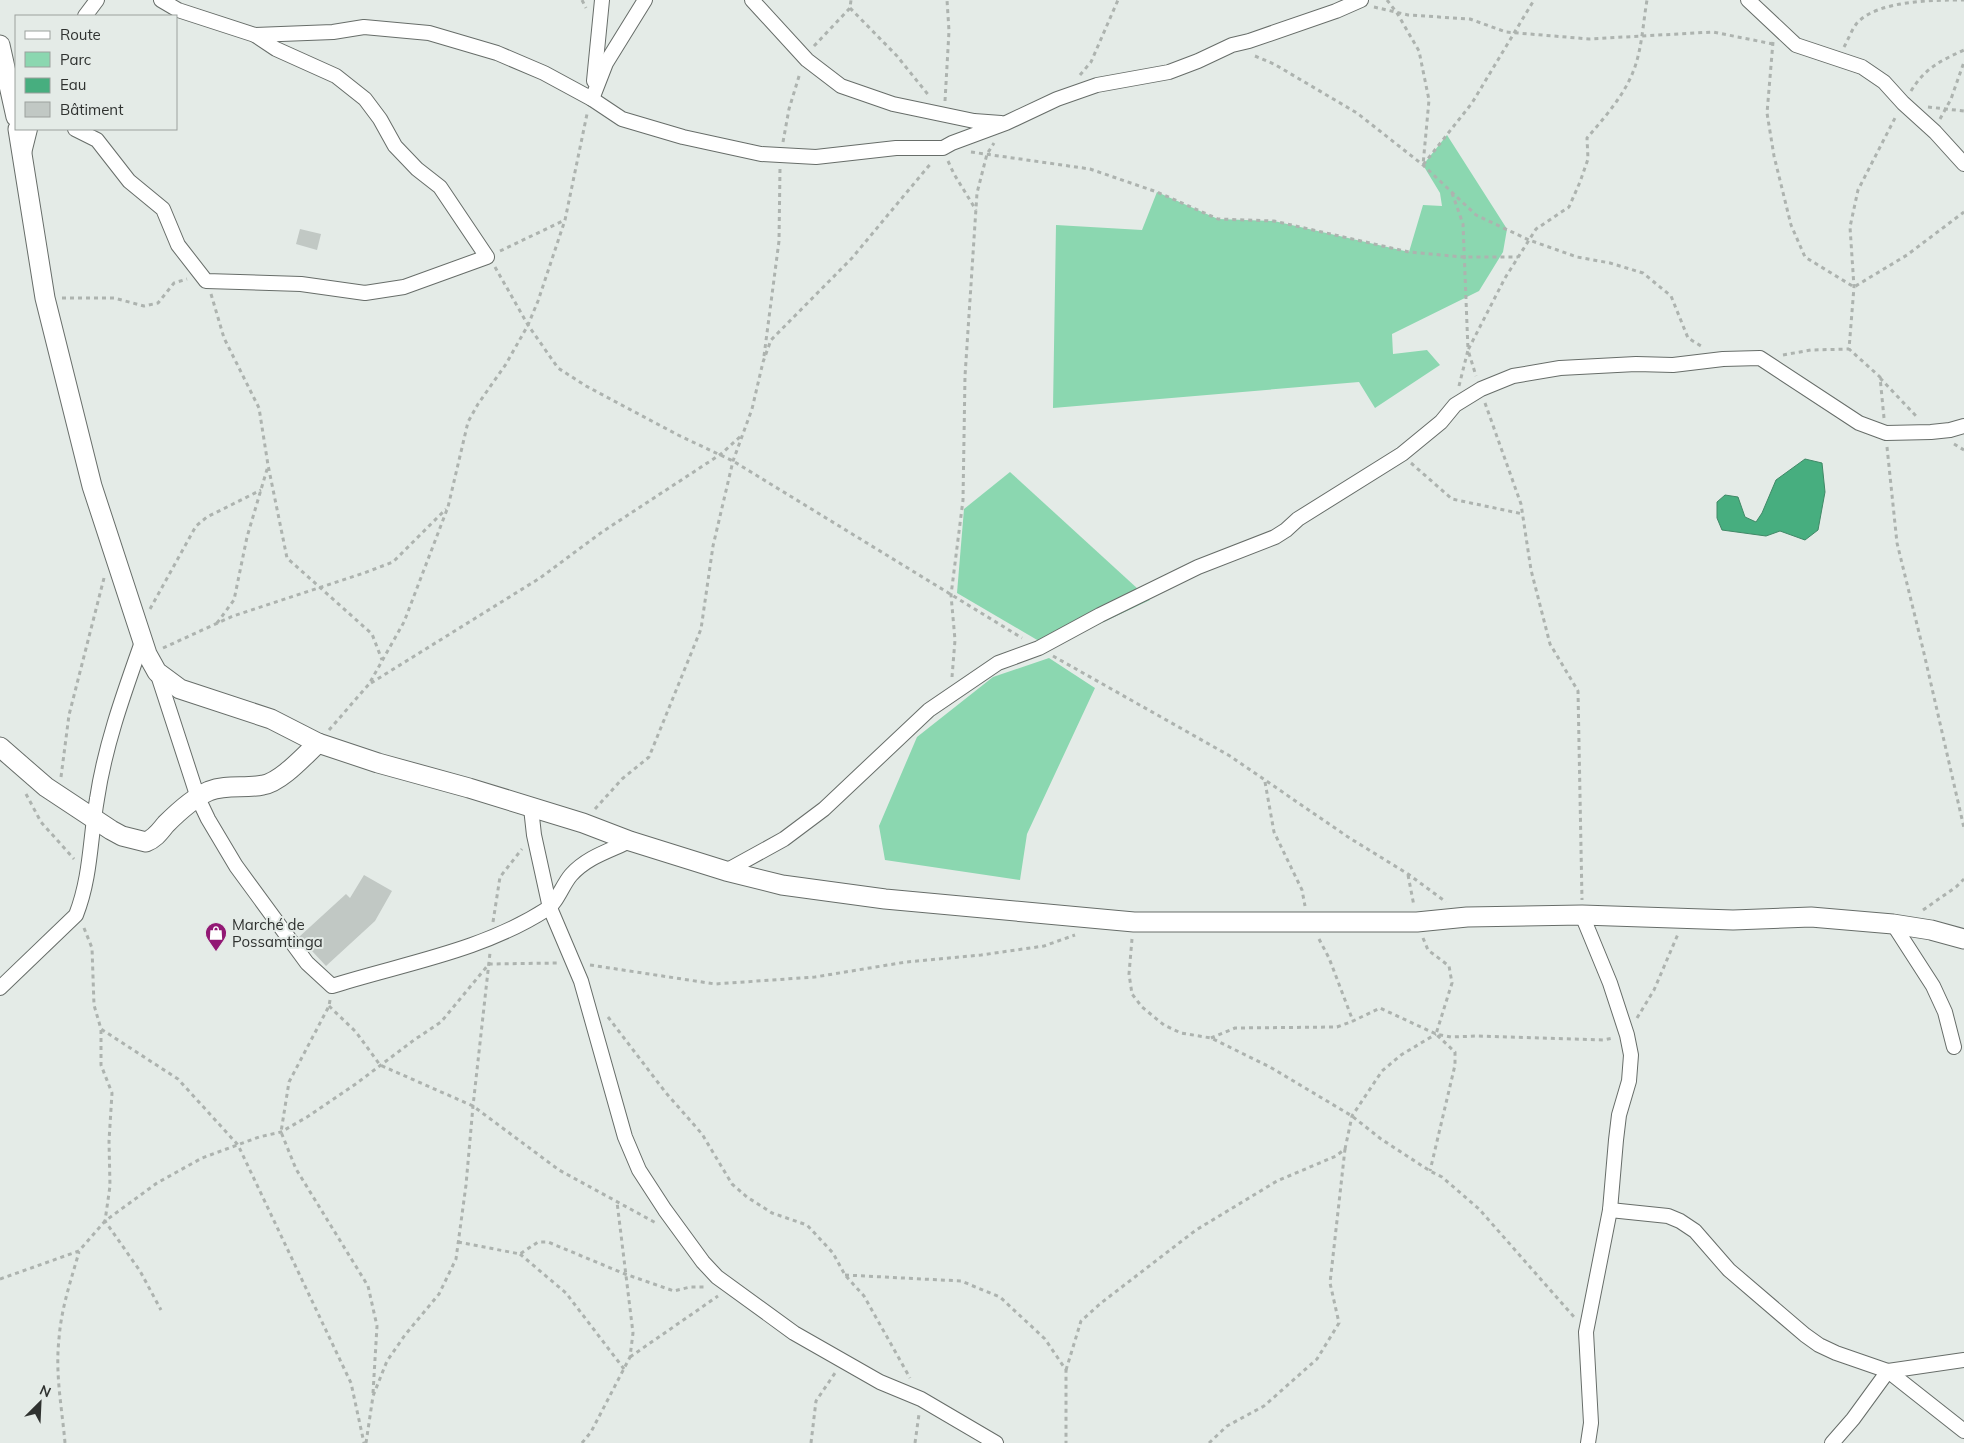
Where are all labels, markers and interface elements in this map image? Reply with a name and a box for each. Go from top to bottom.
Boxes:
legend [15,15,178,130]
text: Route [60,25,101,44]
text: Parc [60,50,91,69]
text: Eau [60,75,86,94]
text: Bâtiment [60,100,123,119]
place label: Marché de Possamtinga [232,915,323,951]
shop icon: Marché de Possamtinga [204,921,228,952]
north arrow [15,1378,65,1428]
text: N [37,1381,54,1401]

